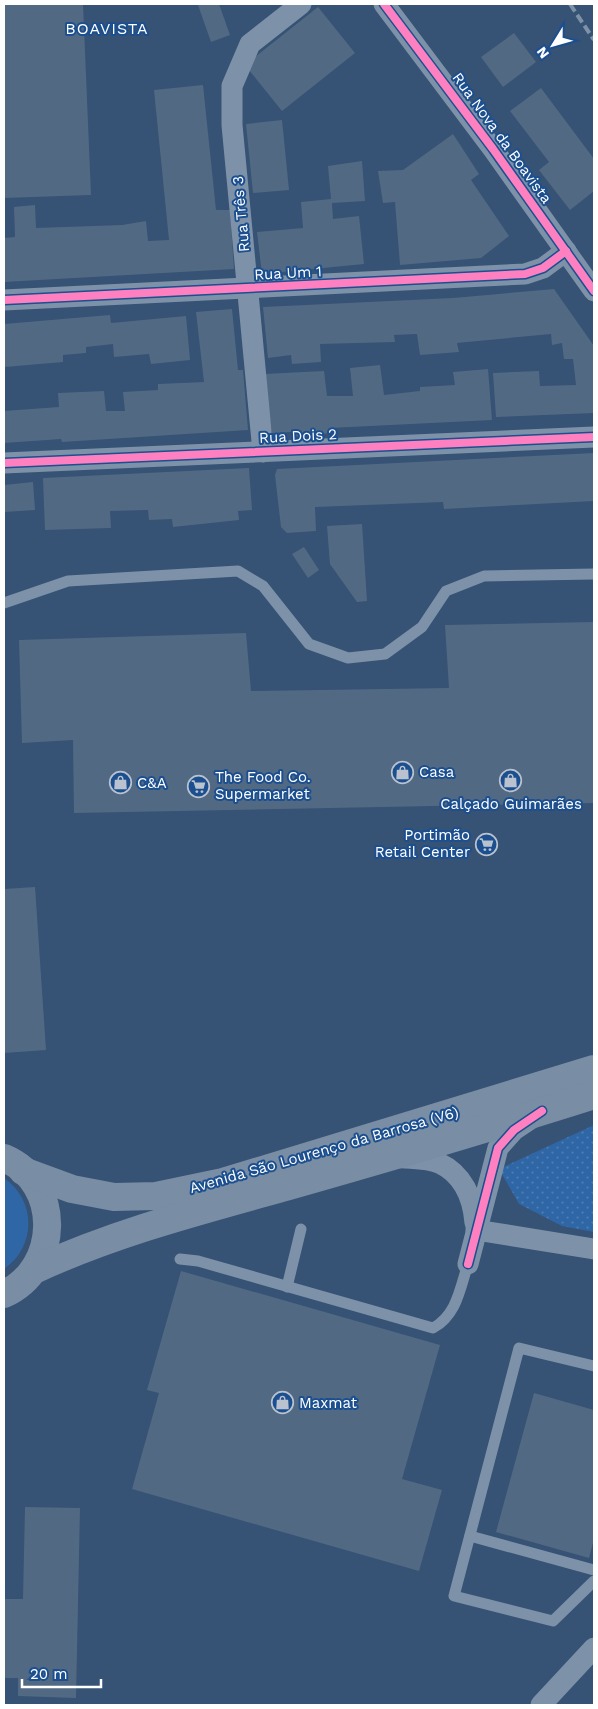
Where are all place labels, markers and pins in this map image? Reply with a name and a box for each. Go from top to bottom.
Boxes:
shop icon: Casa [391,760,415,784]
place label: Casa [419,763,455,781]
place label: The Food Co. Supermarket [215,768,311,803]
shop icon: Calçado Guimarães [499,769,523,793]
shop icon: C&A [109,771,133,795]
place label: C&A [137,774,167,792]
supermarket icon: The Food Co. Supermarket [187,774,211,798]
place label: Calçado Guimarães [440,795,582,813]
place label: Portimão Retail Center [375,826,470,861]
supermarket icon: Portimão Retail Center [474,832,498,856]
shop icon: Maxmat [271,1391,295,1415]
place label: Maxmat [299,1394,358,1412]

